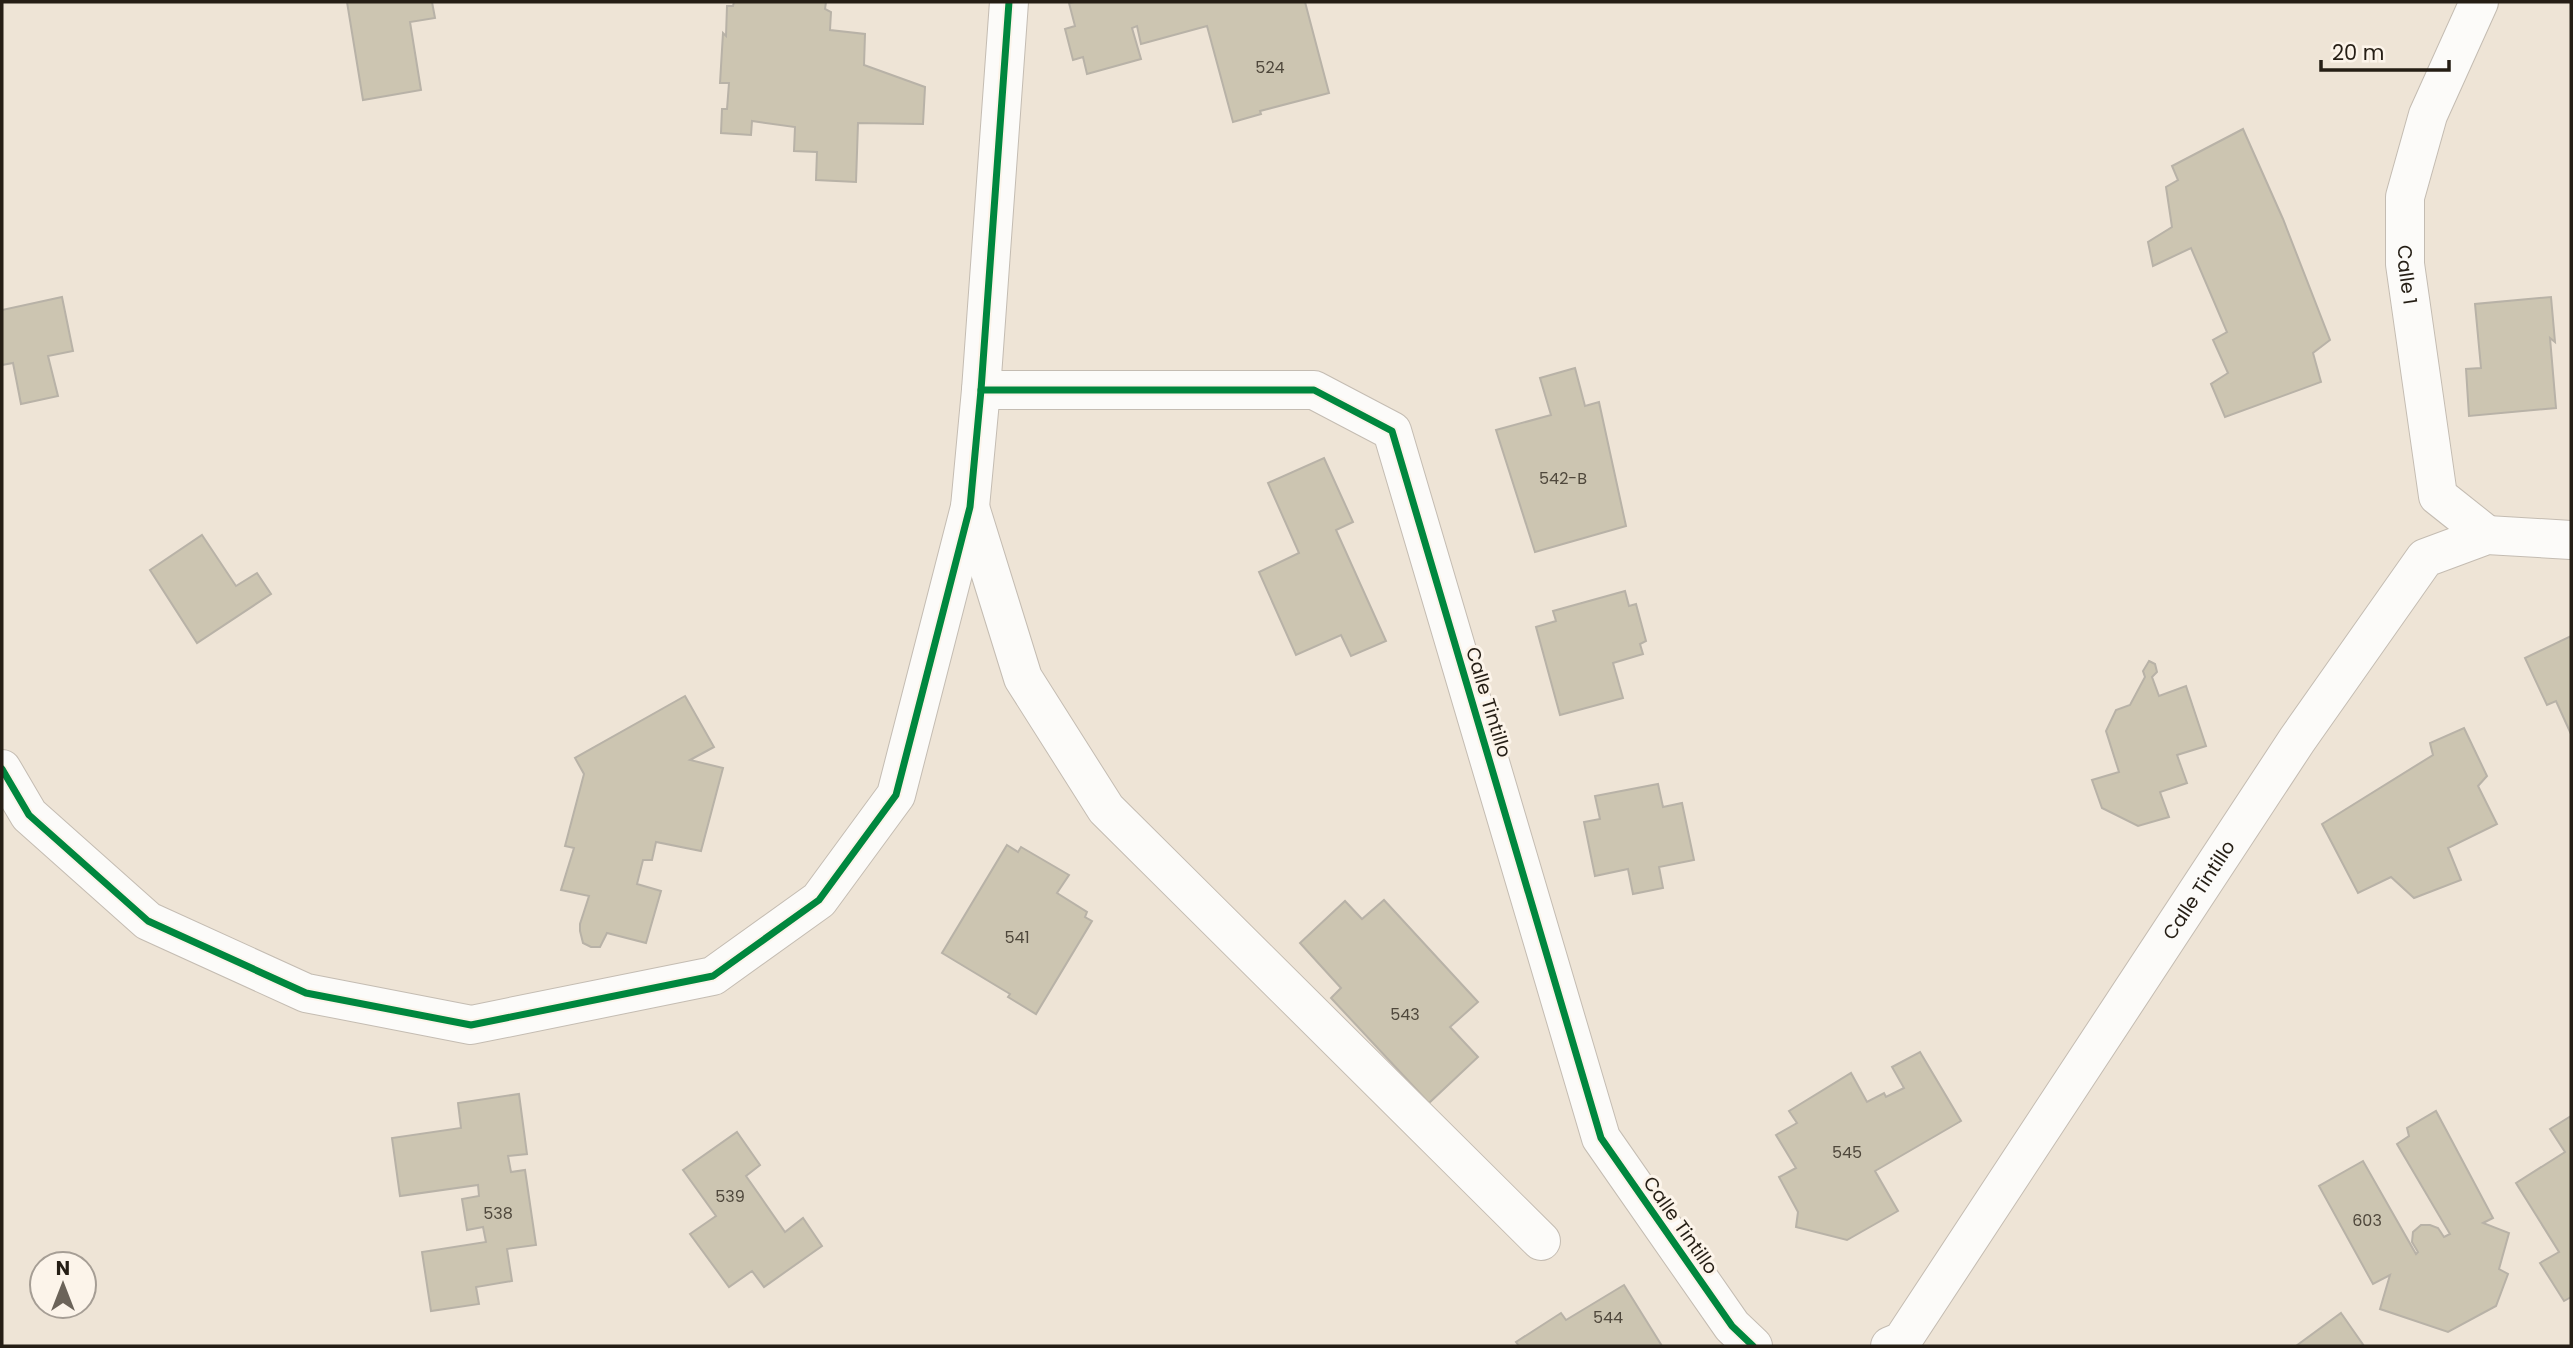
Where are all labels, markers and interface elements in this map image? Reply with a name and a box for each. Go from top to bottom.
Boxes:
scale bar [2321,28,2449,72]
text: 20 m [2332,38,2385,67]
house number: 524 [1255,56,1285,79]
street label: Calle 1 [2391,245,2424,306]
house number: 542-B [1539,467,1587,490]
street label: Calle Tintillo [1459,644,1518,761]
street label: Calle Tintillo [2156,835,2242,945]
house number: 541 [1004,926,1030,949]
house number: 543 [1390,1003,1420,1026]
house number: 545 [1832,1141,1862,1164]
street label: Calle Tintillo [1637,1171,1724,1280]
house number: 539 [715,1185,745,1208]
house number: 538 [483,1202,513,1225]
house number: 603 [2352,1209,2382,1232]
north arrow [28,1250,98,1320]
text: N [56,1255,70,1282]
house number: 544 [1593,1306,1623,1329]

